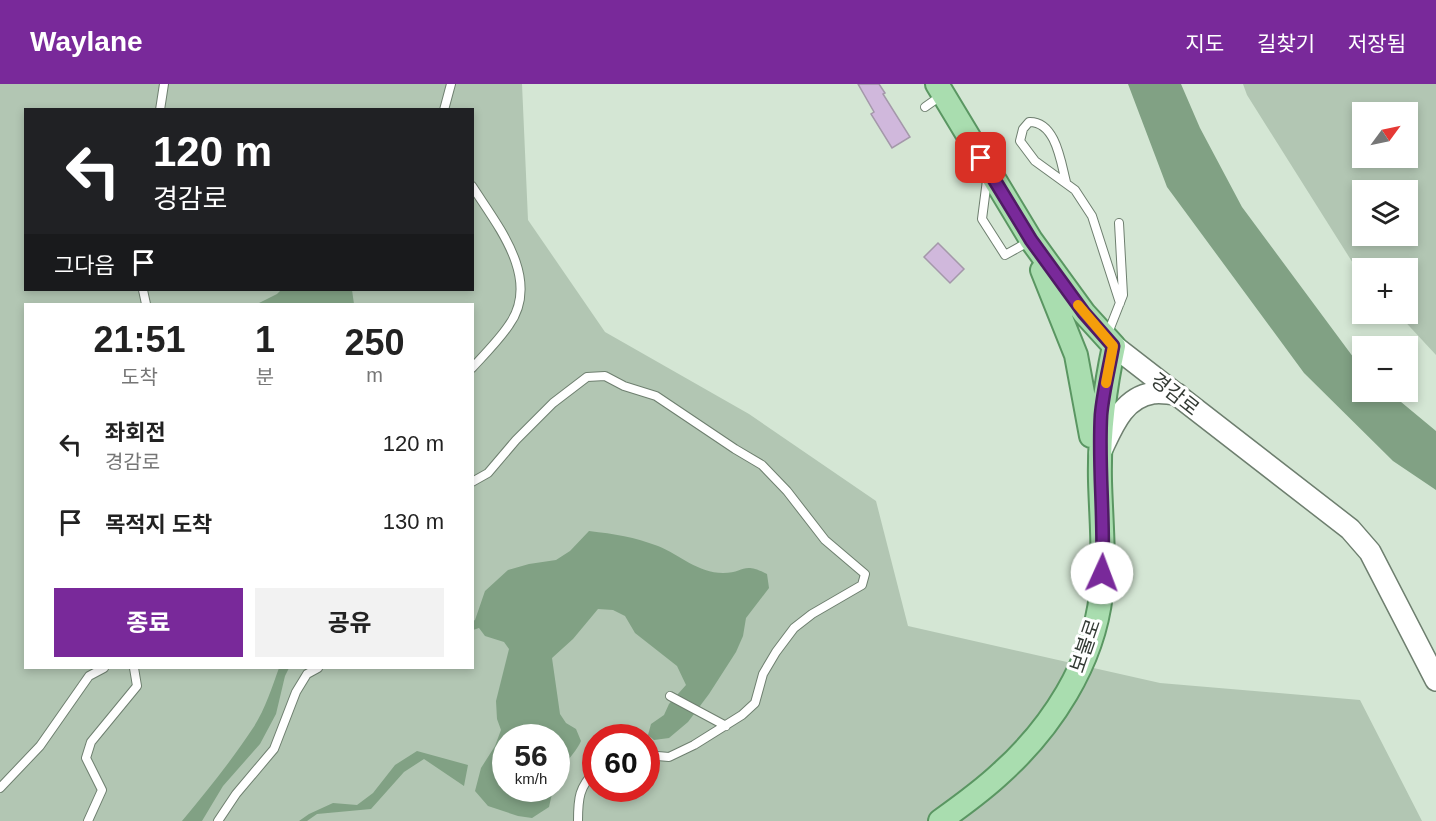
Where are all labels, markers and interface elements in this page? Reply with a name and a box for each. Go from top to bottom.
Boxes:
text: Waylane [30,26,143,57]
text: 지도 [1185,32,1224,55]
text: 길찾기 [1257,32,1315,55]
text: 저장됨 [1348,32,1406,55]
north arrow [1352,102,1418,168]
map controls [1352,102,1418,402]
text: 120 m [153,128,272,175]
icon: left [54,132,132,210]
pin [955,132,1006,183]
icon: arrive [964,141,997,174]
button: layers [1352,180,1418,246]
text: 경감로 [153,184,228,214]
icon: arrive [127,246,160,279]
text: 그다음 [54,253,115,278]
button: + [1352,258,1418,324]
text: 21:51 [93,319,186,360]
text: 1 [255,319,275,360]
text: 250 [344,322,405,363]
button: − [1352,336,1418,402]
text: m [366,364,383,386]
text: 도착 [121,366,158,388]
text: 분 [256,366,274,388]
street label: 경감로 [1146,368,1204,420]
text: 좌회전 [105,420,166,445]
icon: left [54,428,87,461]
text: 120 m [383,431,444,456]
text: 경감로 [105,451,160,473]
icon: arrive [54,506,87,539]
text: 130 m [383,509,444,534]
text: 목적지 도착 [105,512,212,537]
position arrow [1070,541,1134,605]
button: 종료 [54,588,243,657]
button: 공유 [255,588,444,657]
street label: 보불로 [1066,616,1104,676]
speed limit sign: 60 [582,724,660,802]
text: 56 [514,739,548,772]
text: km/h [515,770,547,787]

